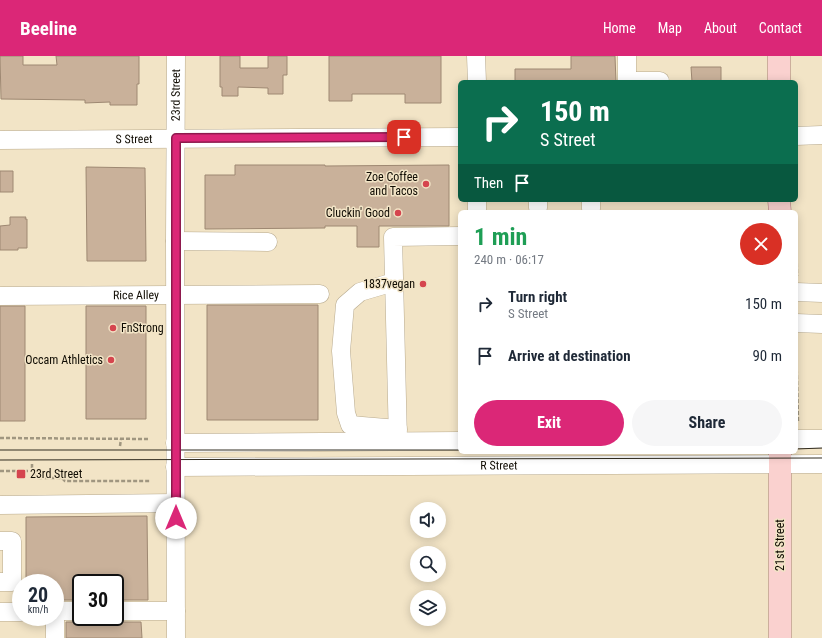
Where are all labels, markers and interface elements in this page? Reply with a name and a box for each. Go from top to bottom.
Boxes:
text: Beeline [20,17,77,40]
text: Home [603,20,636,36]
text: Map [658,20,682,36]
text: About [704,20,737,36]
text: Contact [759,20,802,36]
street label: 23rd Street [169,68,183,121]
text: 150 m [540,95,610,128]
icon: right [474,96,526,148]
pin [387,120,421,154]
icon: arrive [393,126,415,148]
text: S Street [540,129,596,150]
street label: S Street [115,132,153,146]
place label: Zoe Coffee and Tacos [366,170,418,198]
icon: arrive [511,172,533,194]
text: Then [474,174,503,192]
marker: Zoe Coffee and Tacos [421,179,431,189]
place label: Cluckin' Good [326,206,390,220]
marker: Cluckin' Good [393,208,403,218]
text: 1 min [474,223,527,251]
button: close [740,223,782,265]
text: 240 m · 06:17 [474,252,544,267]
place label: 1837vegan [363,277,415,291]
marker: 1837vegan [418,279,428,289]
street label: Rice Alley [113,288,159,302]
text: Turn right [508,288,567,306]
icon: right [474,293,496,315]
text: 150 m [745,295,782,313]
text: S Street [508,306,548,321]
place label: FnStrong [121,321,164,335]
marker: FnStrong [108,323,118,333]
icon: arrive [474,345,496,367]
text: Arrive at destination [508,347,631,365]
text: 90 m [752,347,782,365]
place label: Occam Athletics [25,353,103,367]
marker: Occam Athletics [106,355,116,365]
button: Exit [474,400,624,446]
button: Share [632,400,782,446]
street label: R Street [480,458,518,473]
place label: 23rd Street [30,467,83,481]
marker: 23rd Street [15,468,27,480]
position arrow [155,497,197,539]
map controls [410,502,446,626]
button: sound [410,502,446,538]
street label: 21st Street [773,519,787,571]
button: search [410,546,446,582]
speed limit sign: 30 [72,574,124,626]
text: 20 [28,583,48,607]
button: layers [410,590,446,626]
text: km/h [28,604,48,615]

